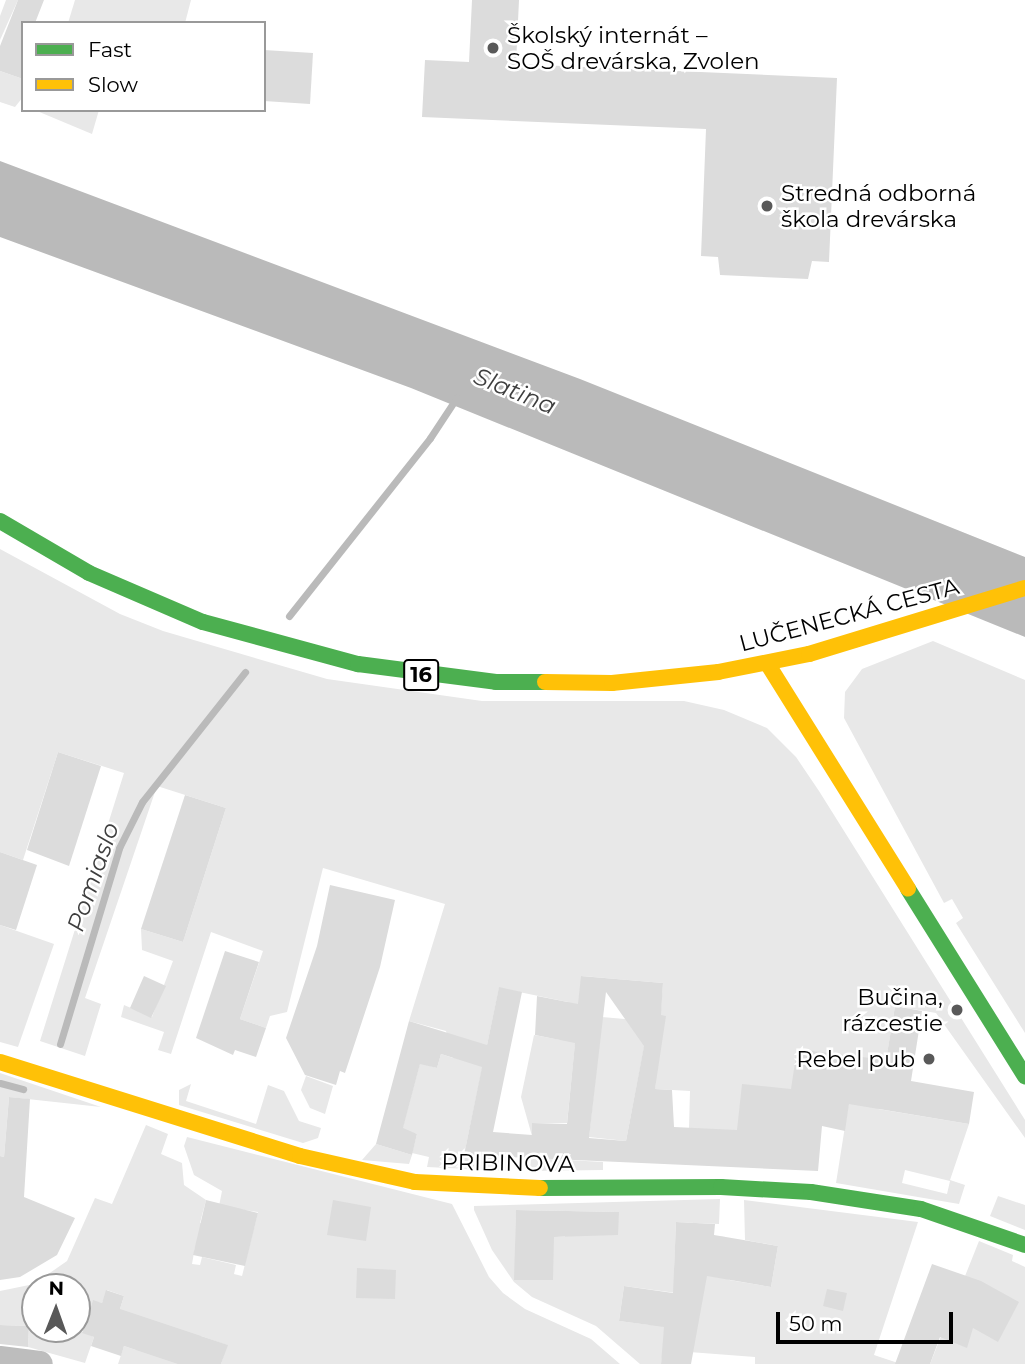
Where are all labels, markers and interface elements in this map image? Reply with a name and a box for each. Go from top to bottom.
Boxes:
legend [21,21,266,112]
place label: Školský internát – SOŠ drevárska, Zvolen [507,21,760,75]
text: Fast [88,37,132,62]
marker: Školský internát – SOŠ drevárska, Zvolen [485,40,501,56]
text: Slow [88,72,138,97]
place label: Stredná odborná škola drevárska [781,179,976,233]
marker: Stredná odborná škola drevárska [759,198,775,214]
water label: Slatina [470,362,560,420]
street label: LUČENECKÁ CESTA [736,572,962,658]
road number: 16 [402,658,440,692]
water label: Pomiaslo [61,819,125,935]
place label: Bučina, rázcestie [842,983,943,1037]
marker: Bučina, rázcestie [949,1002,965,1018]
place label: Rebel pub [796,1045,915,1073]
marker: Rebel pub [921,1051,937,1067]
street label: PRIBINOVA [441,1148,575,1178]
north arrow [21,1273,91,1343]
text: N [48,1277,64,1300]
scale bar [780,1298,957,1342]
text: 50 m [789,1311,843,1336]

